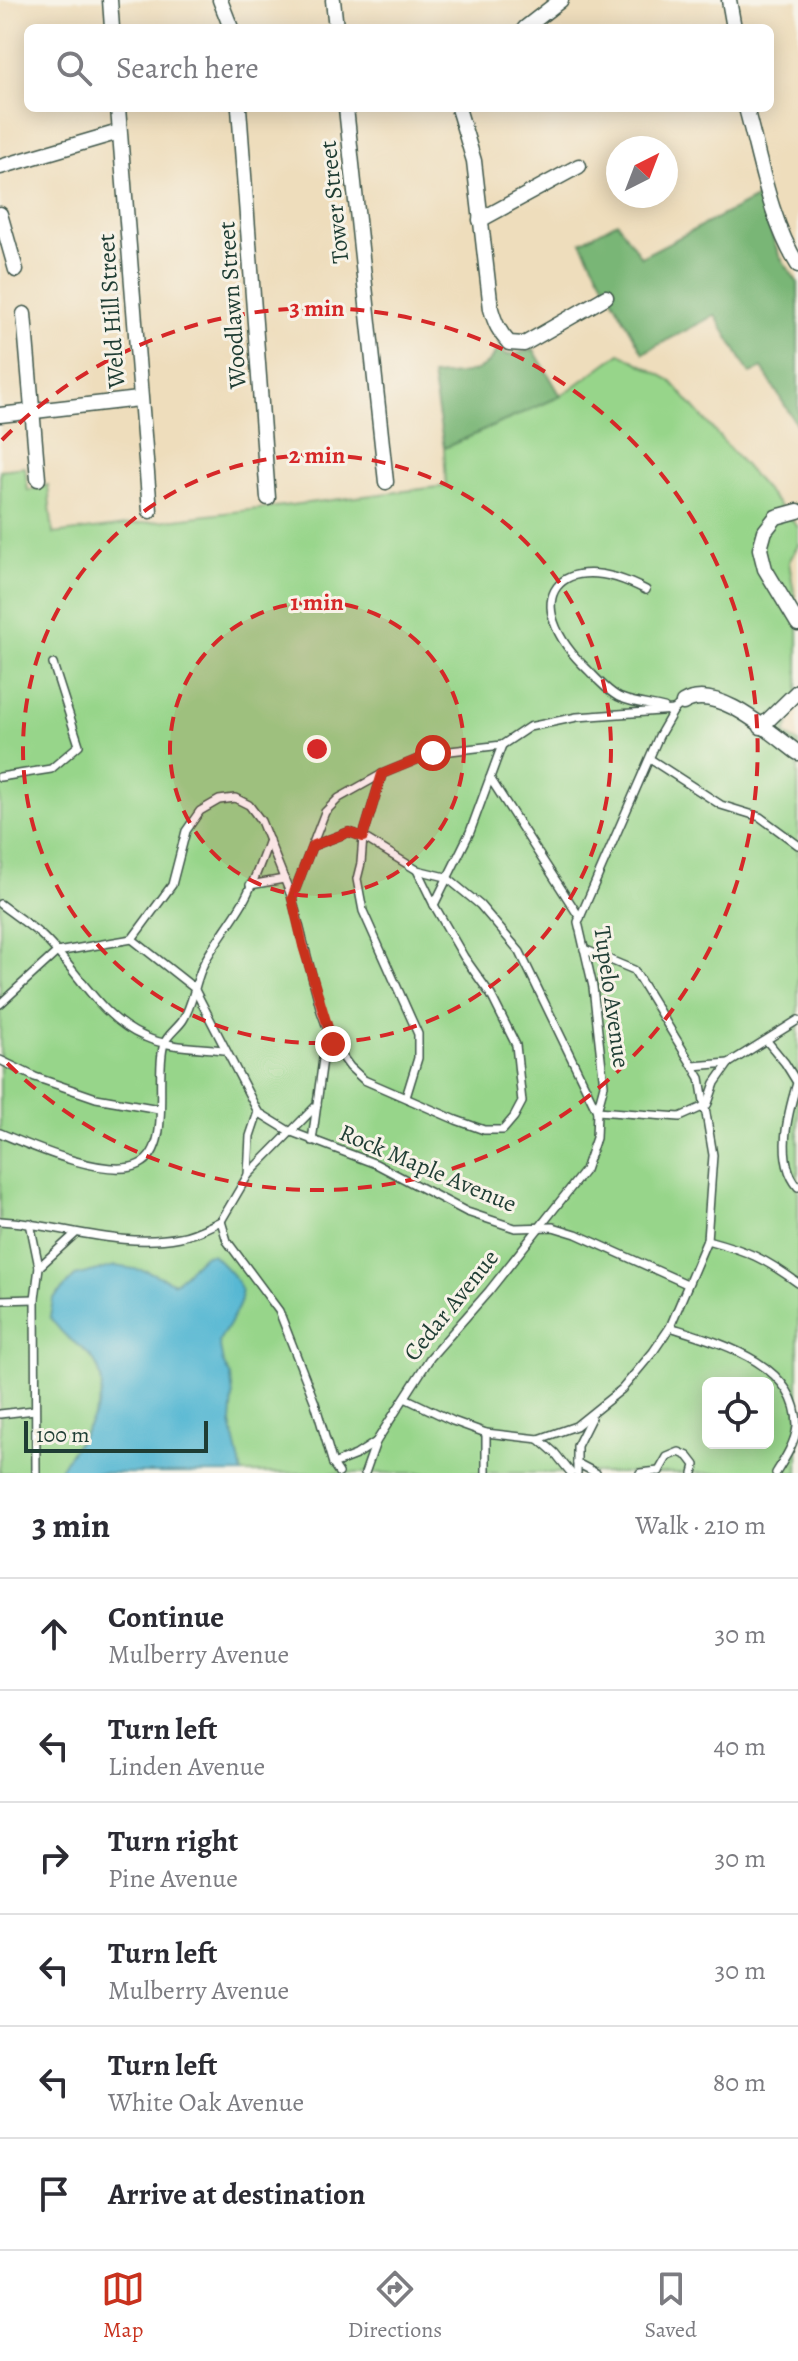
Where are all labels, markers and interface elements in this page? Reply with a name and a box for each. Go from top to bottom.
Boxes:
search box [24,24,774,112]
icon: search [52,46,96,90]
text: Search here [116,48,259,88]
north arrow [606,136,678,208]
street label: Tower Street [312,139,356,265]
street label: Woodlawn Street [210,220,254,391]
street label: Weld Hill Street [90,233,132,390]
text: 3 min [289,292,345,324]
text: 2 min [289,439,346,471]
text: 1 min [290,586,344,618]
centre of rings [303,735,331,763]
route start [415,735,451,771]
street label: Tupelo Avenue [586,924,638,1070]
route end [315,1026,351,1062]
street label: Rock Maple Avenue [335,1116,521,1220]
street label: Cedar Avenue [396,1243,506,1367]
map controls [702,1377,774,1449]
button: locate [702,1377,774,1449]
scale bar [24,1417,208,1453]
text: 100 m [36,1420,90,1450]
text: 3 min [32,1502,110,1549]
text: Walk · 210 m [635,1508,766,1543]
text: Continue [108,1597,224,1637]
icon: ahead [32,1612,76,1656]
text: 30 m [715,1617,766,1652]
text: Mulberry Avenue [108,1637,289,1672]
text: Turn left [108,1709,217,1749]
icon: left [32,1724,76,1768]
text: 40 m [714,1729,766,1764]
text: Linden Avenue [108,1749,265,1784]
text: Turn right [108,1821,238,1861]
icon: right [32,1836,76,1880]
text: 30 m [715,1841,766,1876]
text: Pine Avenue [108,1861,238,1896]
text: Turn left [108,1933,217,1973]
icon: left [32,1948,76,1992]
text: 30 m [715,1953,766,1988]
text: Mulberry Avenue [108,1973,289,2008]
text: Turn left [108,2045,217,2085]
icon: left [32,2060,76,2104]
text: 80 m [713,2065,766,2100]
text: White Oak Avenue [108,2085,304,2120]
icon: arrive [32,2172,76,2216]
text: Arrive at destination [108,2174,365,2214]
tab: Map [101,2267,145,2345]
tab: Directions [348,2267,442,2345]
tab: Saved [645,2267,697,2345]

